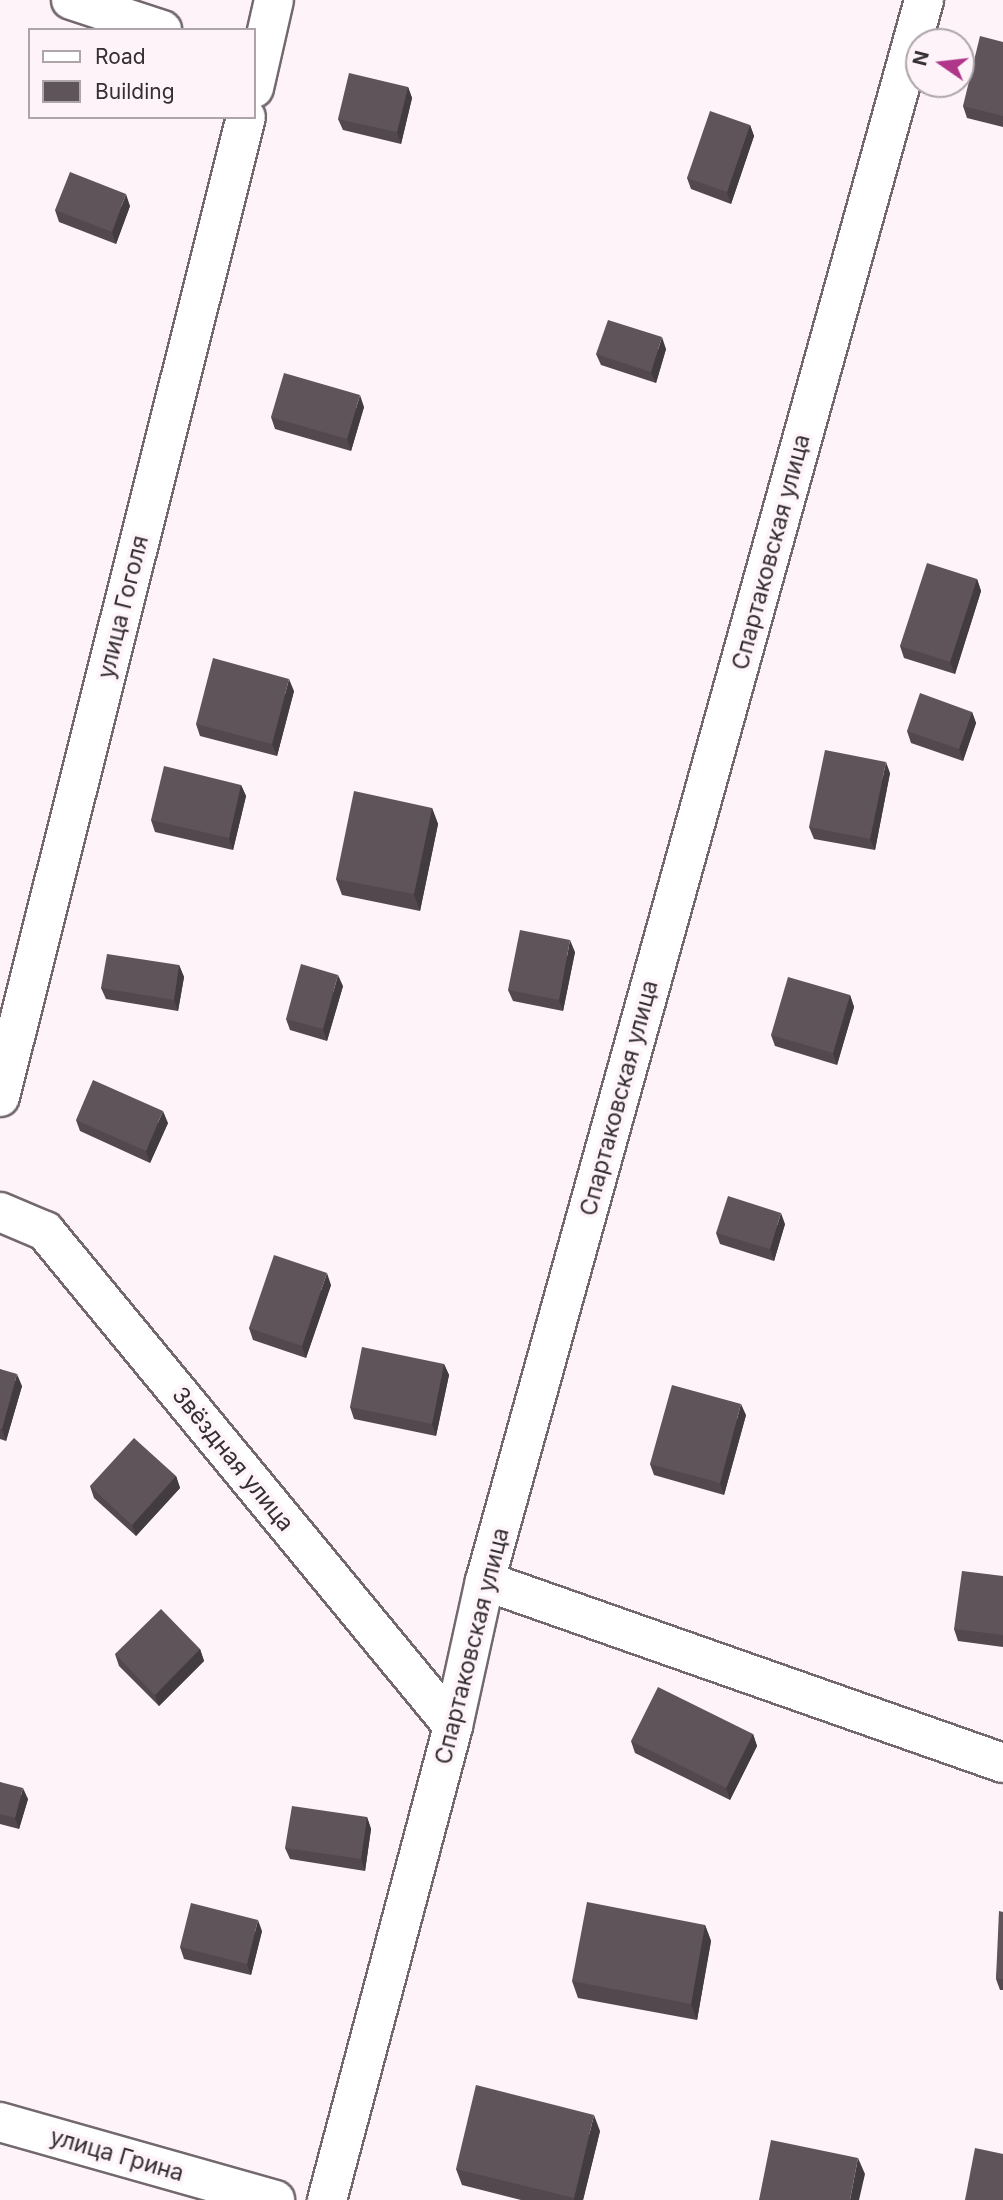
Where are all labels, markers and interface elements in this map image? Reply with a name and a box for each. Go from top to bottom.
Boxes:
legend [28,28,256,119]
north arrow [905,28,975,98]
text: Road [95,44,146,69]
text: N [908,48,934,68]
text: Building [95,79,175,104]
street label: Спартаковская улица [726,431,816,673]
street label: улица Гоголя [92,533,154,681]
street label: Спартаковская улица [574,977,664,1219]
street label: Звёздная улица [166,1381,300,1537]
street label: Спартаковская улица [429,1525,515,1767]
street label: улица Грина [47,2123,187,2187]

